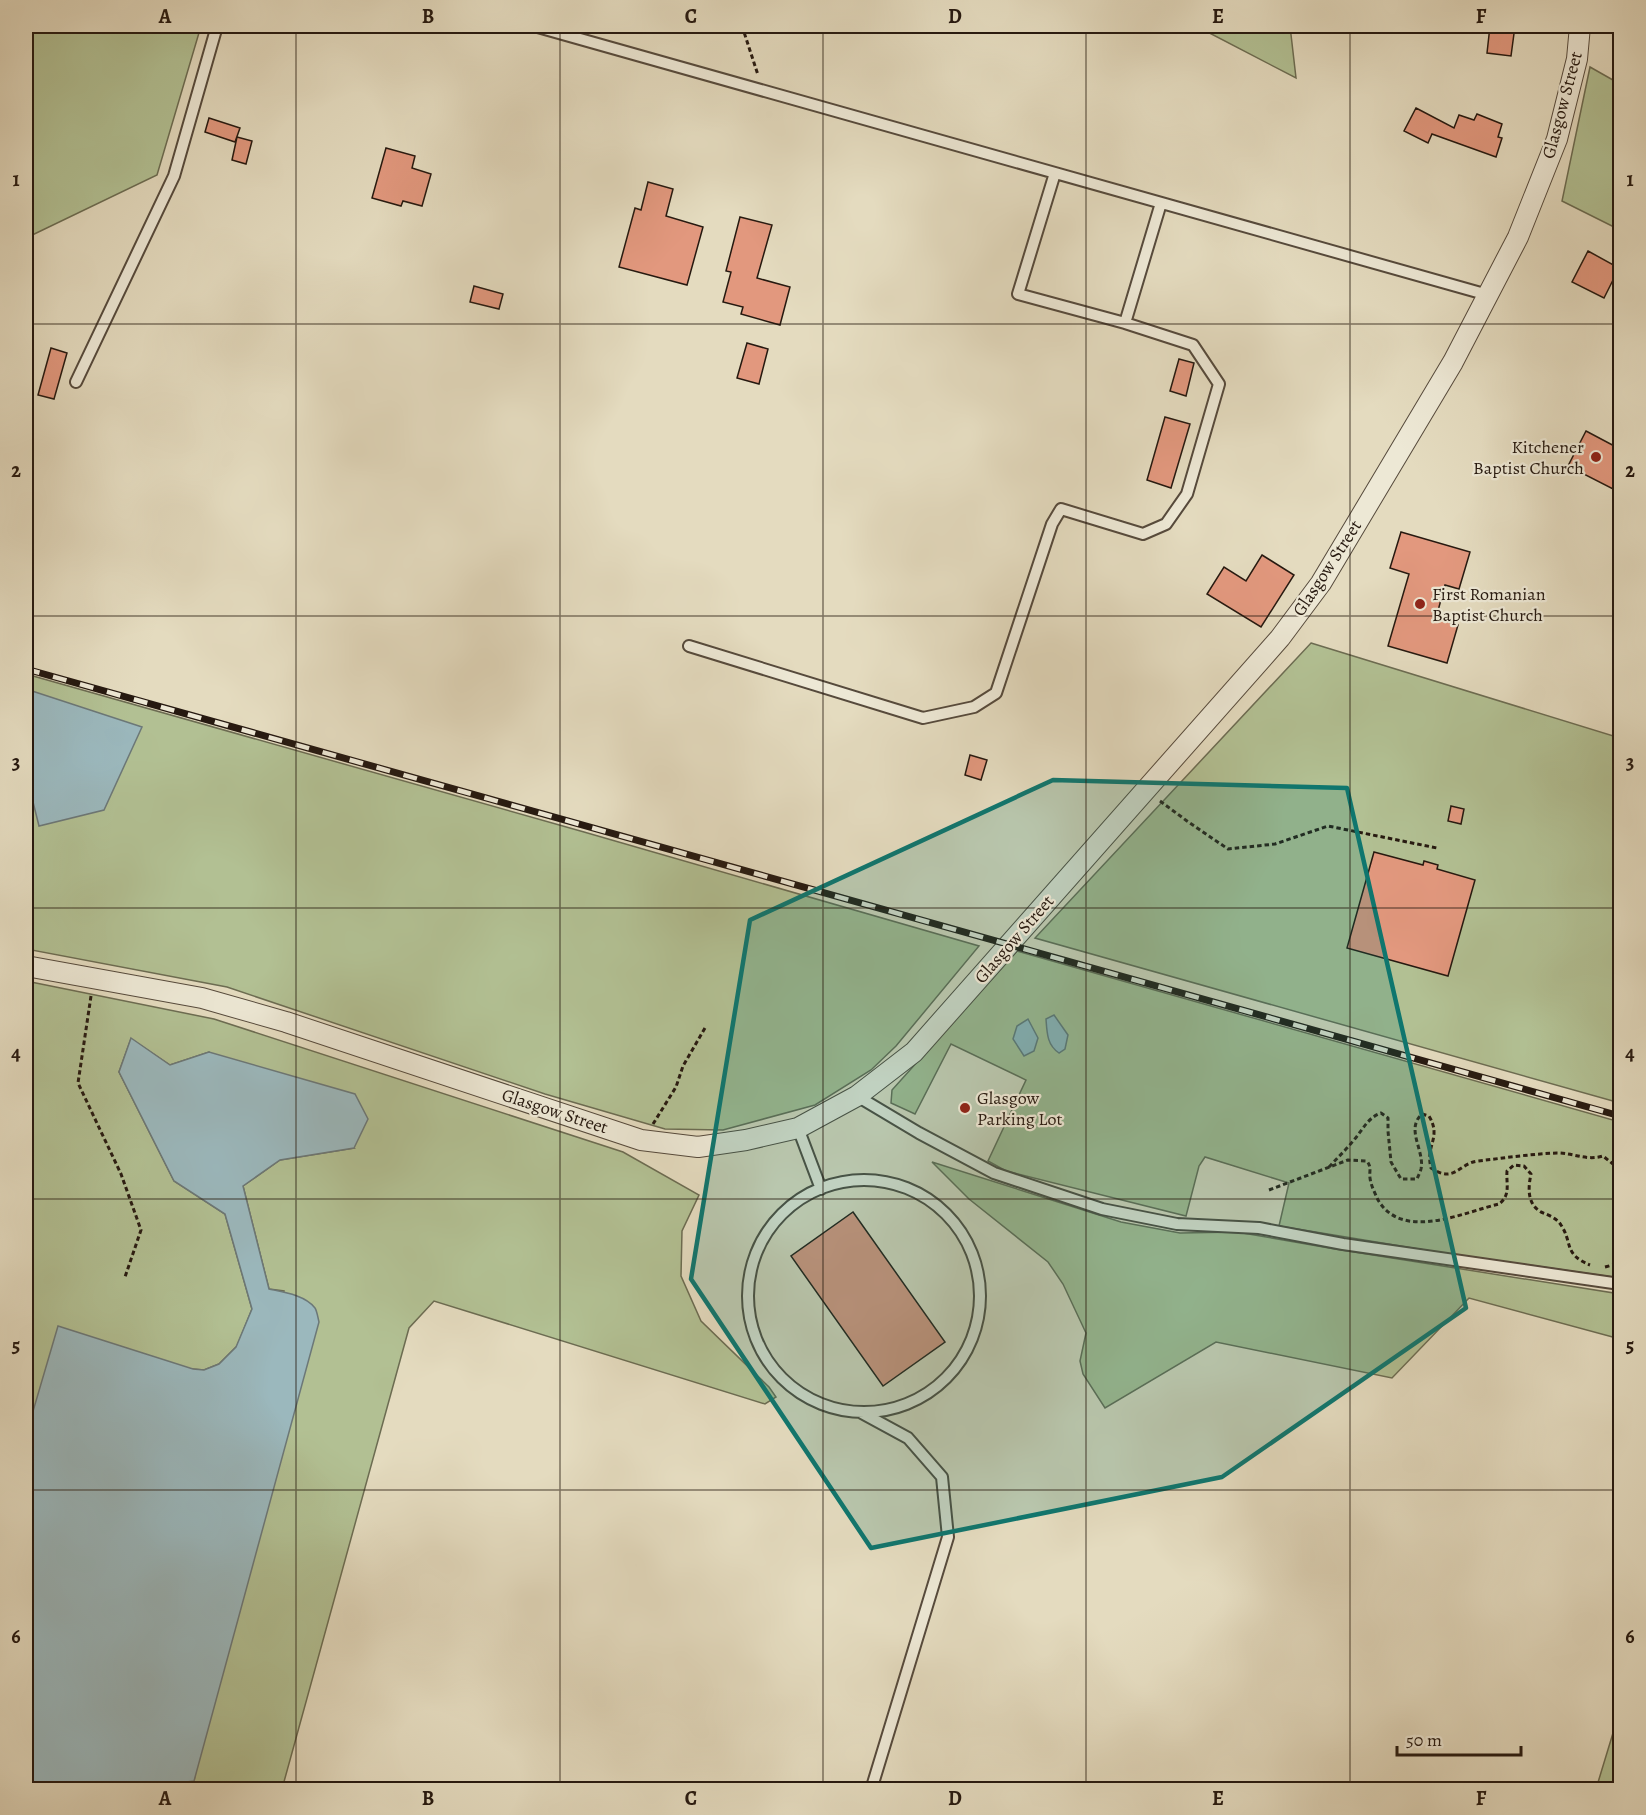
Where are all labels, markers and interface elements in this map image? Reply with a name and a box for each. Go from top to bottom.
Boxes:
text: A [158,3,172,30]
text: B [422,3,434,30]
text: C [685,3,697,30]
text: D [948,3,962,30]
text: E [1212,3,1224,30]
text: F [1476,3,1487,30]
street label: Glasgow Street [1536,49,1588,161]
text: 1 [12,166,20,193]
text: 1 [1626,166,1634,193]
place label: Kitchener Baptist Church [1473,435,1584,480]
marker: Kitchener Baptist Church [1589,450,1603,464]
text: 2 [11,457,21,484]
text: 2 [1625,457,1635,484]
street label: Glasgow Street [1287,515,1367,621]
place label: First Romanian Baptist Church [1432,582,1546,627]
marker: First Romanian Baptist Church [1413,597,1427,611]
text: 3 [12,749,20,776]
text: 3 [1626,749,1634,776]
street label: Glasgow Street [969,890,1059,988]
text: 4 [11,1040,21,1067]
text: 4 [1625,1040,1635,1067]
street label: Glasgow Street [499,1083,611,1139]
place label: Glasgow Parking Lot [977,1086,1062,1131]
marker: Glasgow Parking Lot [958,1101,972,1115]
text: 5 [12,1332,20,1359]
text: 5 [1626,1332,1634,1359]
text: 6 [11,1623,21,1650]
text: 6 [1625,1623,1635,1650]
scale bar [1397,1719,1522,1757]
text: 50 m [1406,1728,1442,1752]
text: A [158,1785,172,1812]
text: B [422,1785,434,1812]
text: C [685,1785,697,1812]
text: D [948,1785,962,1812]
text: E [1212,1785,1224,1812]
text: F [1476,1785,1487,1812]

